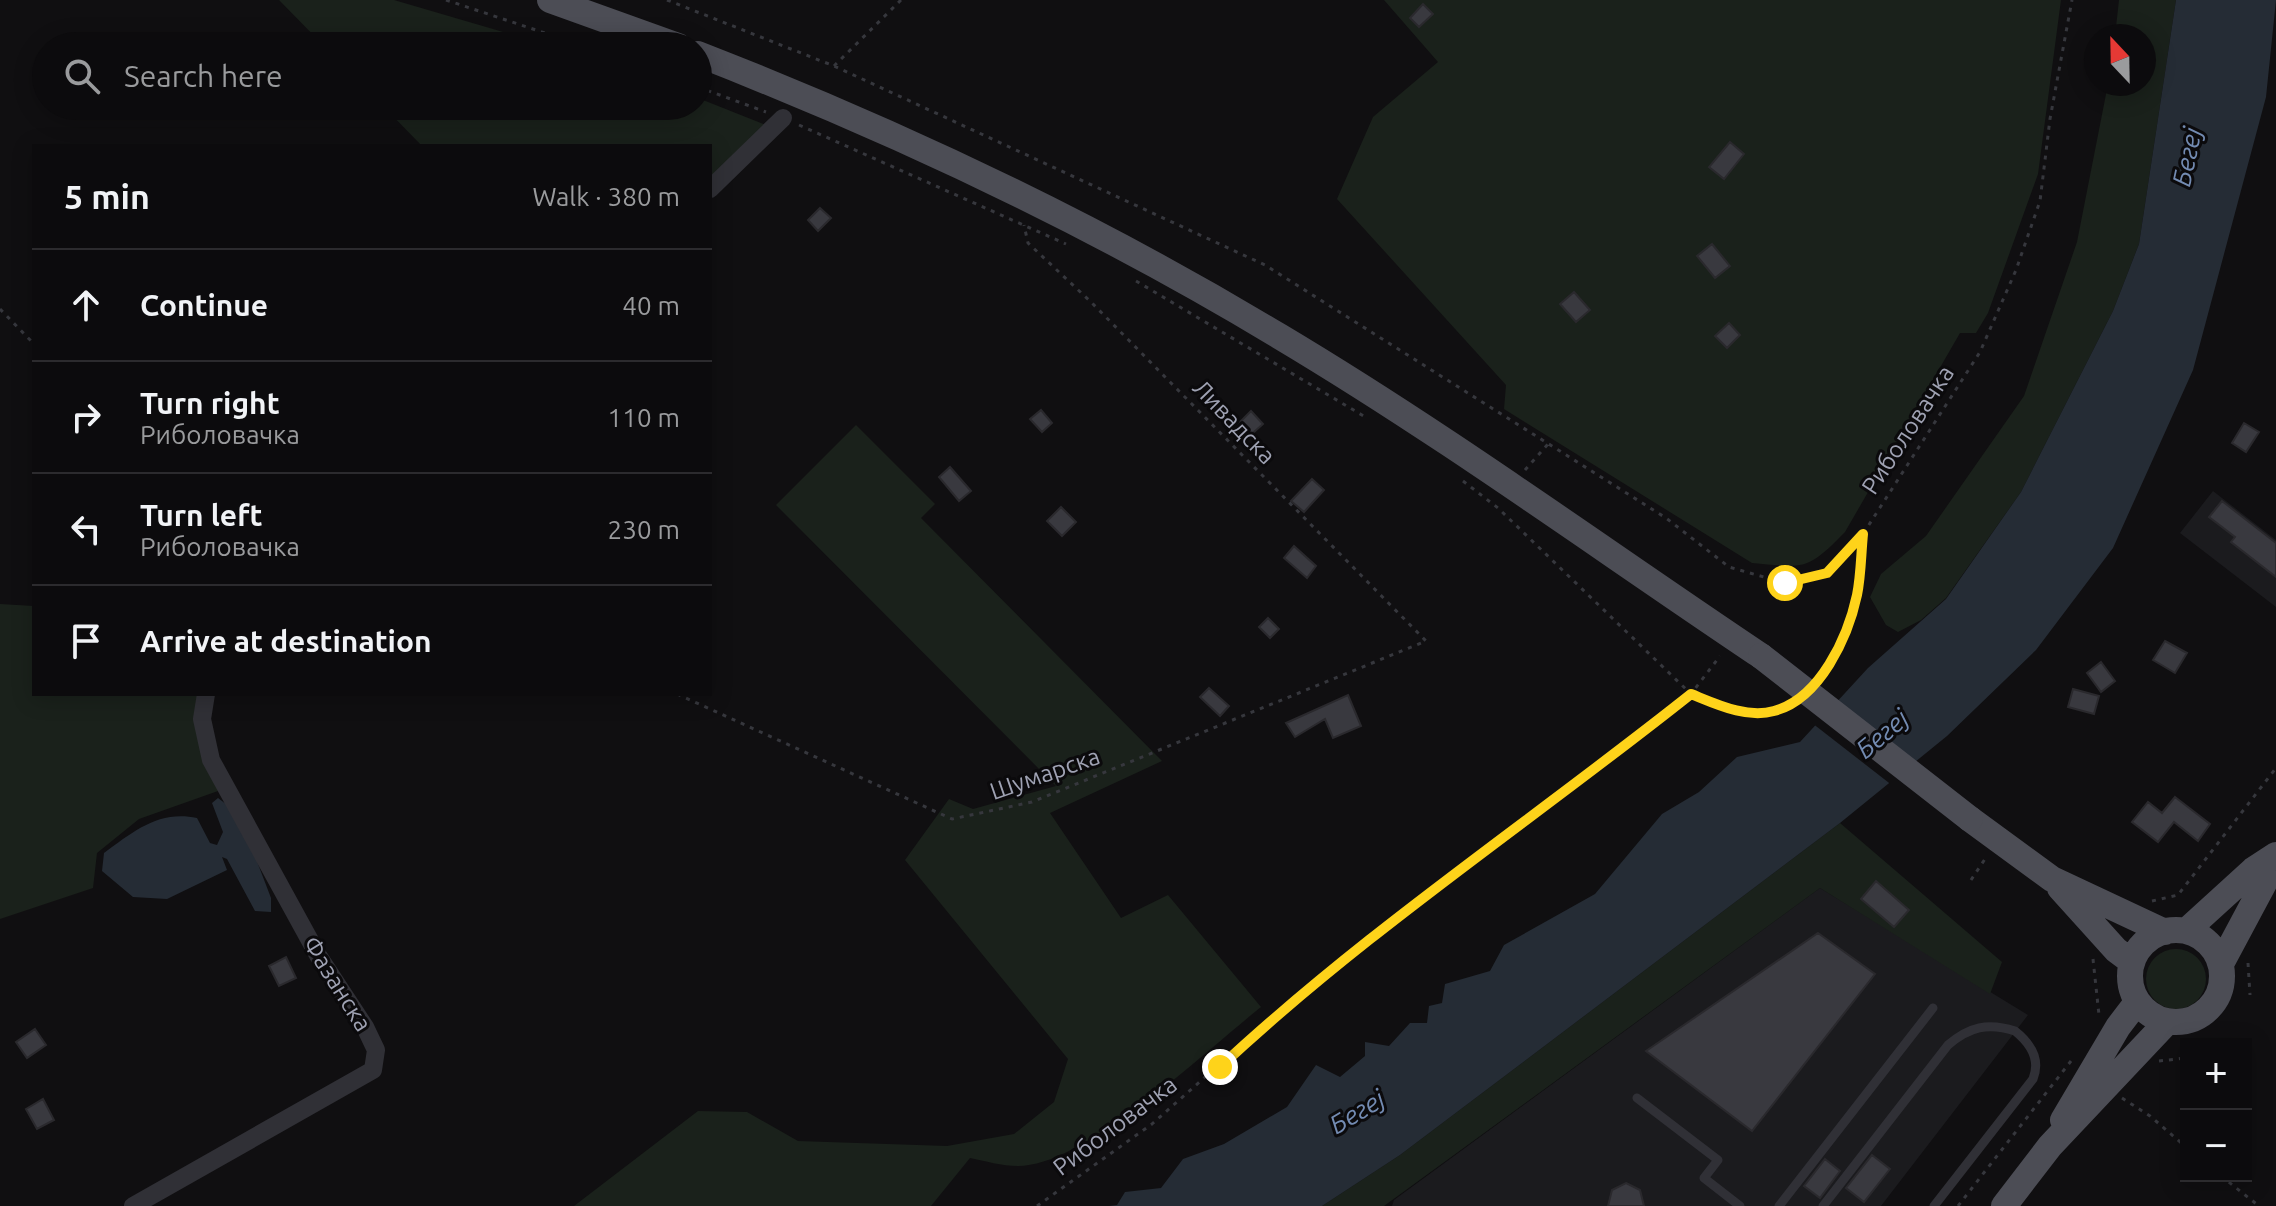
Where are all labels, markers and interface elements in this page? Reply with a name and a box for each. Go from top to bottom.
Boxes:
north arrow [2084,24,2156,96]
search box [32,32,712,120]
icon: search [60,54,104,98]
text: Search here [124,59,283,93]
water label: Бегеј [2166,124,2207,189]
text: 5 min [64,177,150,215]
text: Walk · 380 m [532,182,680,211]
icon: ahead [64,283,108,327]
text: Continue [140,288,268,322]
text: 40 m [622,291,680,320]
street label: Риболовачка [1856,360,1959,499]
street label: Ливадска [1188,374,1281,469]
text: Turn right [140,386,280,420]
icon: right [64,395,108,439]
text: 110 m [608,403,680,432]
text: Риболовачка [140,420,300,449]
text: Turn left [140,498,262,532]
icon: left [64,507,108,551]
text: 230 m [608,515,680,544]
text: Риболовачка [140,532,300,561]
route start [1767,565,1803,601]
icon: arrive [64,619,108,663]
text: Arrive at destination [140,624,432,658]
water label: Бегеј [1850,703,1915,764]
street label: Шумарска [986,742,1103,805]
street label: Фазанска [298,931,377,1036]
map controls [2180,1038,2252,1182]
button: + [2180,1038,2252,1110]
route end [1202,1049,1238,1085]
street label: Риболовачка [1048,1070,1182,1181]
water label: Бегеј [1324,1083,1391,1139]
button: − [2180,1110,2252,1182]

